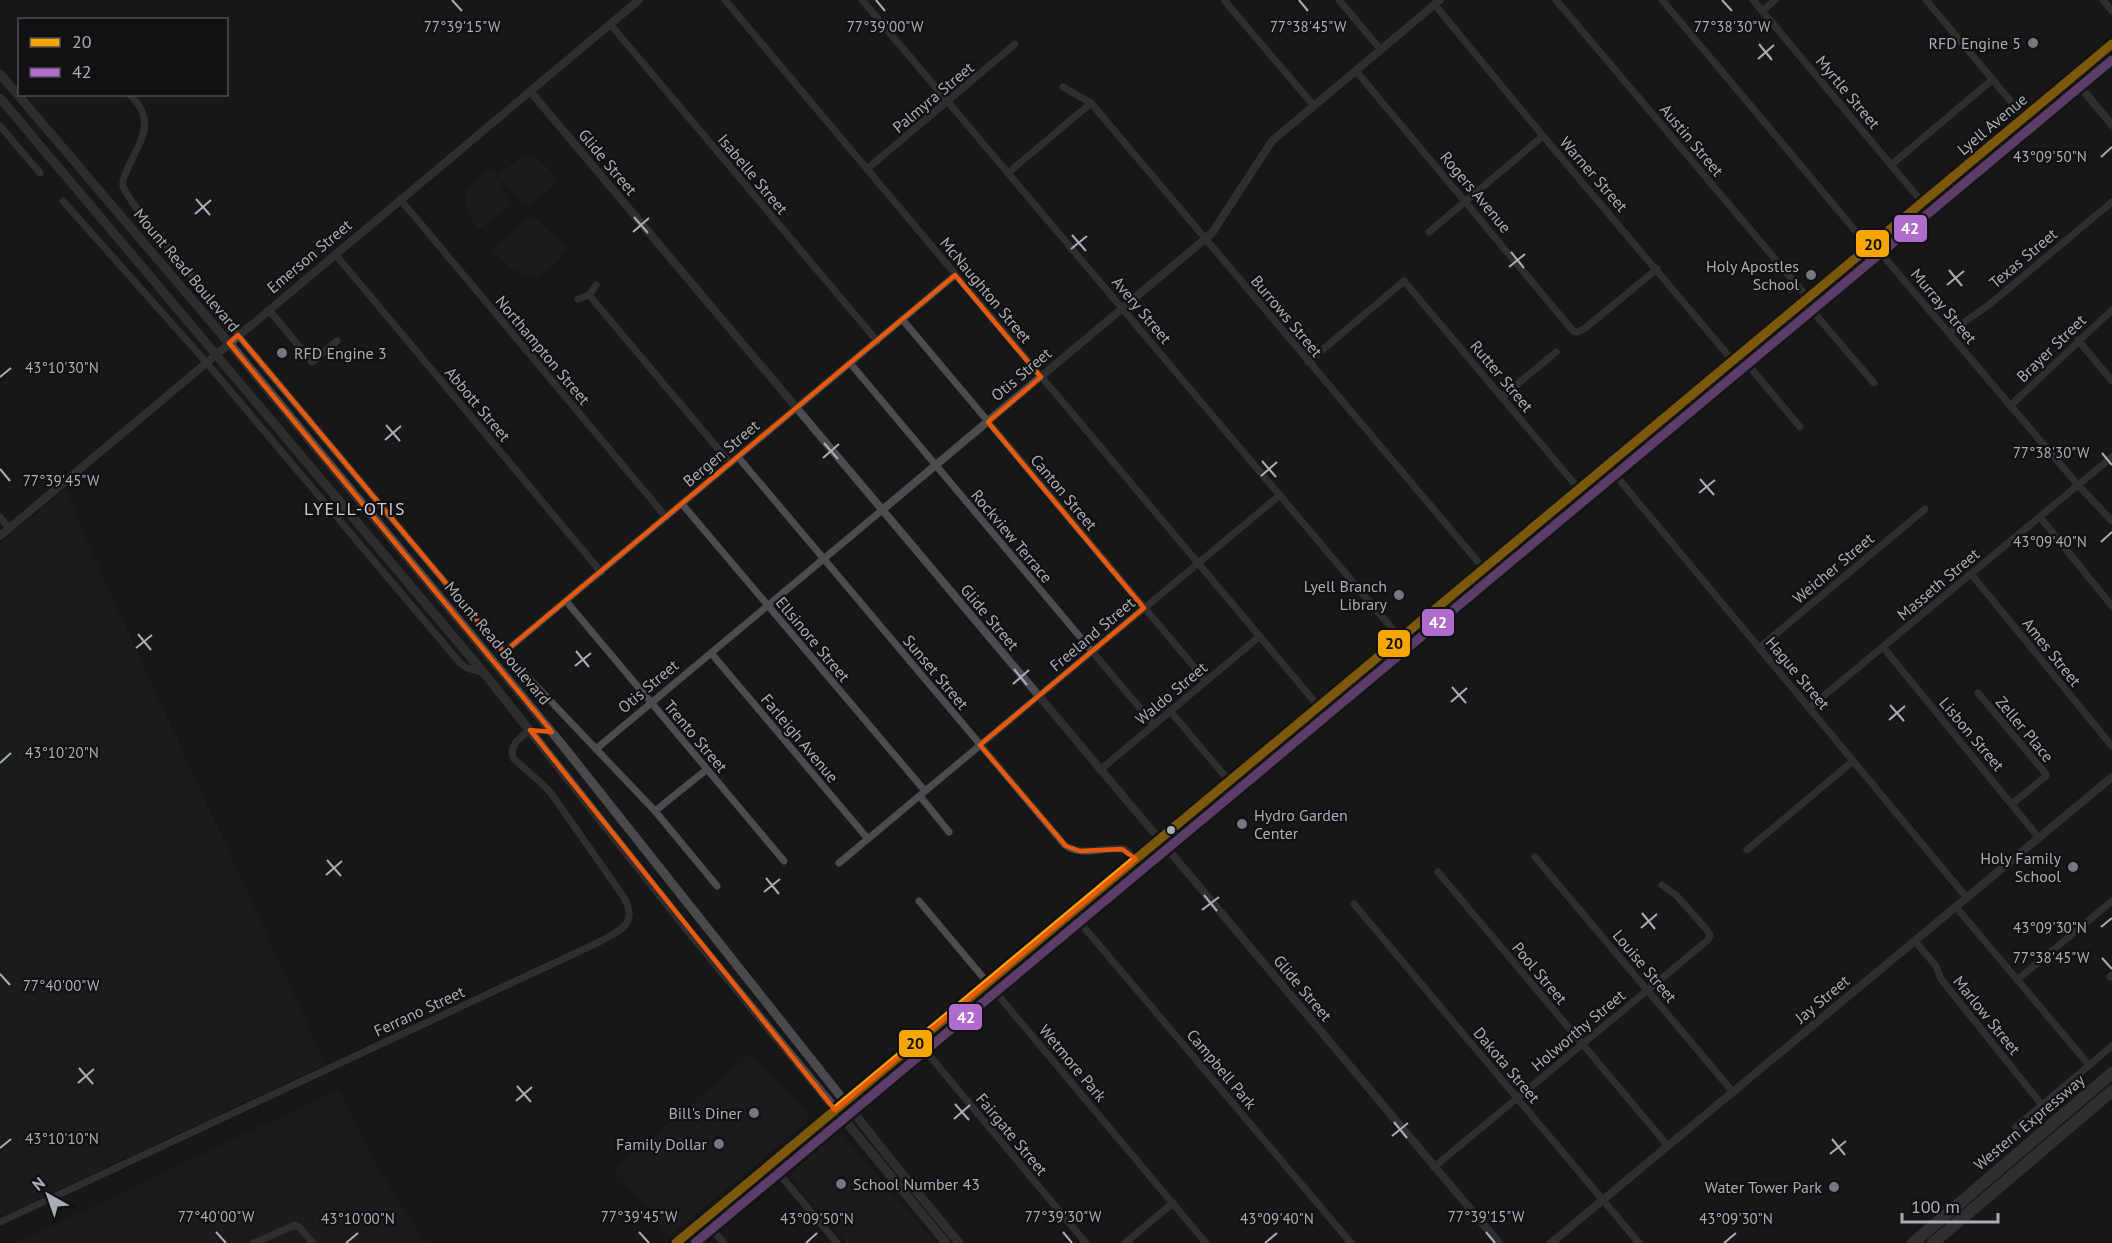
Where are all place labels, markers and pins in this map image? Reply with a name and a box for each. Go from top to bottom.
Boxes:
place label: RFD Engine 5 [1928,33,2021,53]
marker: RFD Engine 5 [2026,36,2040,50]
place label: Holy Apostles School [1706,256,1799,294]
marker: Holy Apostles School [1804,268,1818,282]
place label: RFD Engine 3 [294,343,387,363]
marker: RFD Engine 3 [275,346,289,360]
place label: Lyell Branch Library [1304,576,1388,614]
marker: Lyell Branch Library [1392,588,1406,602]
place label: Hydro Garden Center [1254,805,1348,843]
marker: Hydro Garden Center [1235,817,1249,831]
unlabelled marker [1165,824,1177,836]
place label: Holy Family School [1980,848,2062,886]
marker: Holy Family School [2066,860,2080,874]
place label: Bill's Diner [668,1103,743,1123]
marker: Bill's Diner [747,1106,761,1120]
place label: Family Dollar [616,1134,708,1154]
marker: Family Dollar [712,1137,726,1151]
place label: School Number 43 [853,1174,980,1194]
marker: School Number 43 [834,1177,848,1191]
place label: Water Tower Park [1705,1177,1822,1197]
marker: Water Tower Park [1827,1180,1841,1194]

